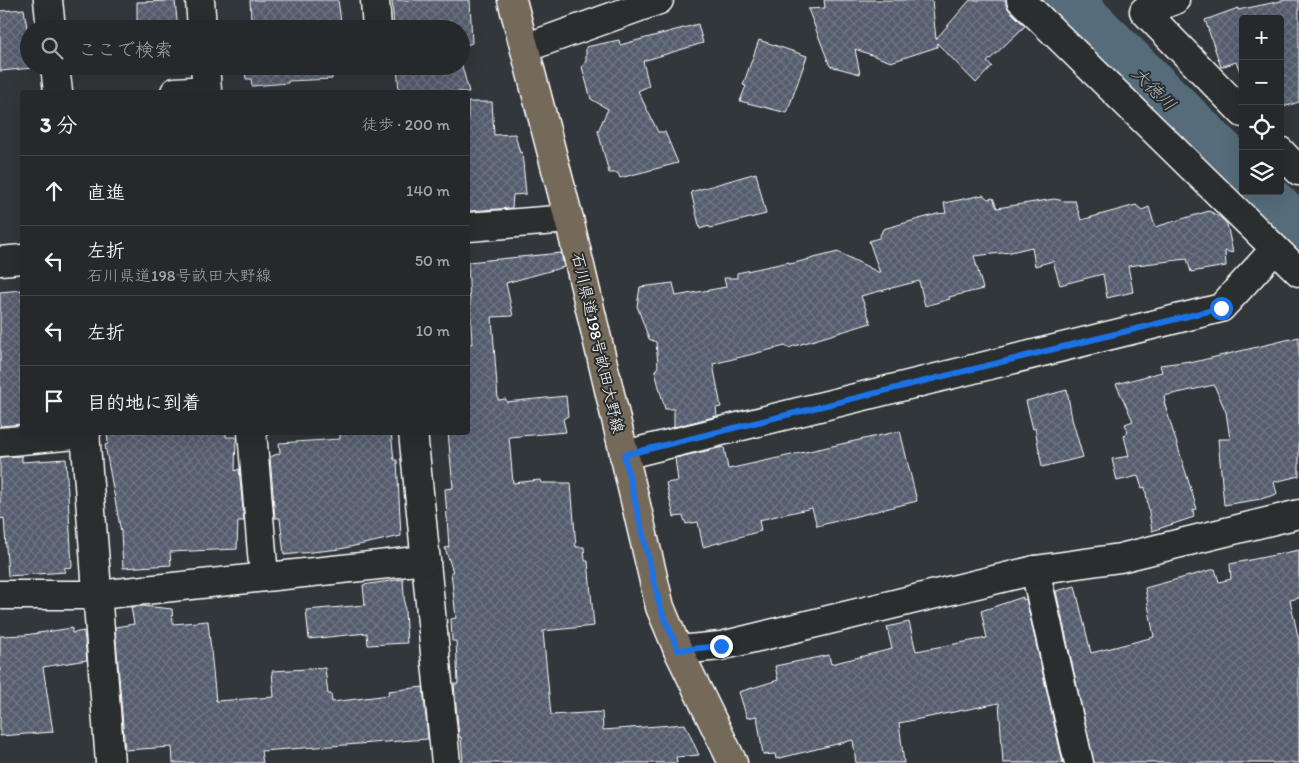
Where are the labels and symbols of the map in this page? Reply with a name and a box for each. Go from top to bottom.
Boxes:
water label: 大徳川 [1127,62,1181,116]
street label: 石川県道198号畝田大野線 [568,251,628,435]
route start [1210,297,1233,320]
route end [710,635,733,658]

